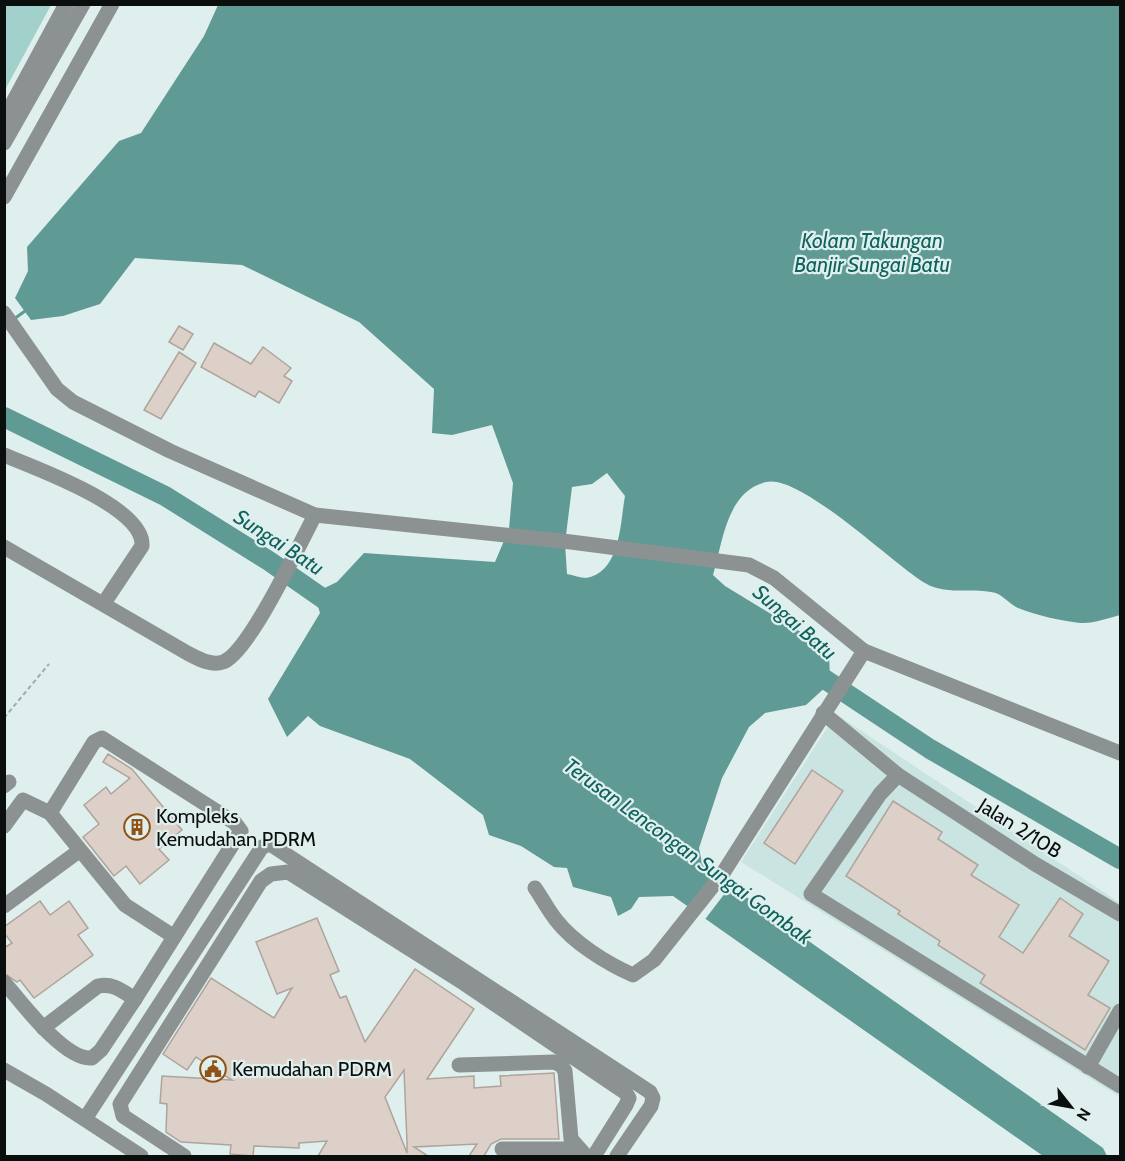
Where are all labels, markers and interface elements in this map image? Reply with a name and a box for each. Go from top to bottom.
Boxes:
water label: Kolam Takungan Banjir Sungai Batu [794,228,950,278]
water label: Sungai Batu [229,504,329,580]
water label: Sungai Batu [748,579,842,665]
water label: Terusan Lencongan Sungai Gombak [559,753,818,950]
street label: Jalan 2/10B [973,792,1066,863]
place label: Kompleks Kemudahan PDRM [156,804,316,851]
building icon: Kompleks Kemudahan PDRM [122,812,152,842]
public building icon: Kemudahan PDRM [198,1054,228,1084]
place label: Kemudahan PDRM [232,1057,392,1081]
north arrow [1041,1077,1101,1137]
text: N [1072,1105,1094,1124]

